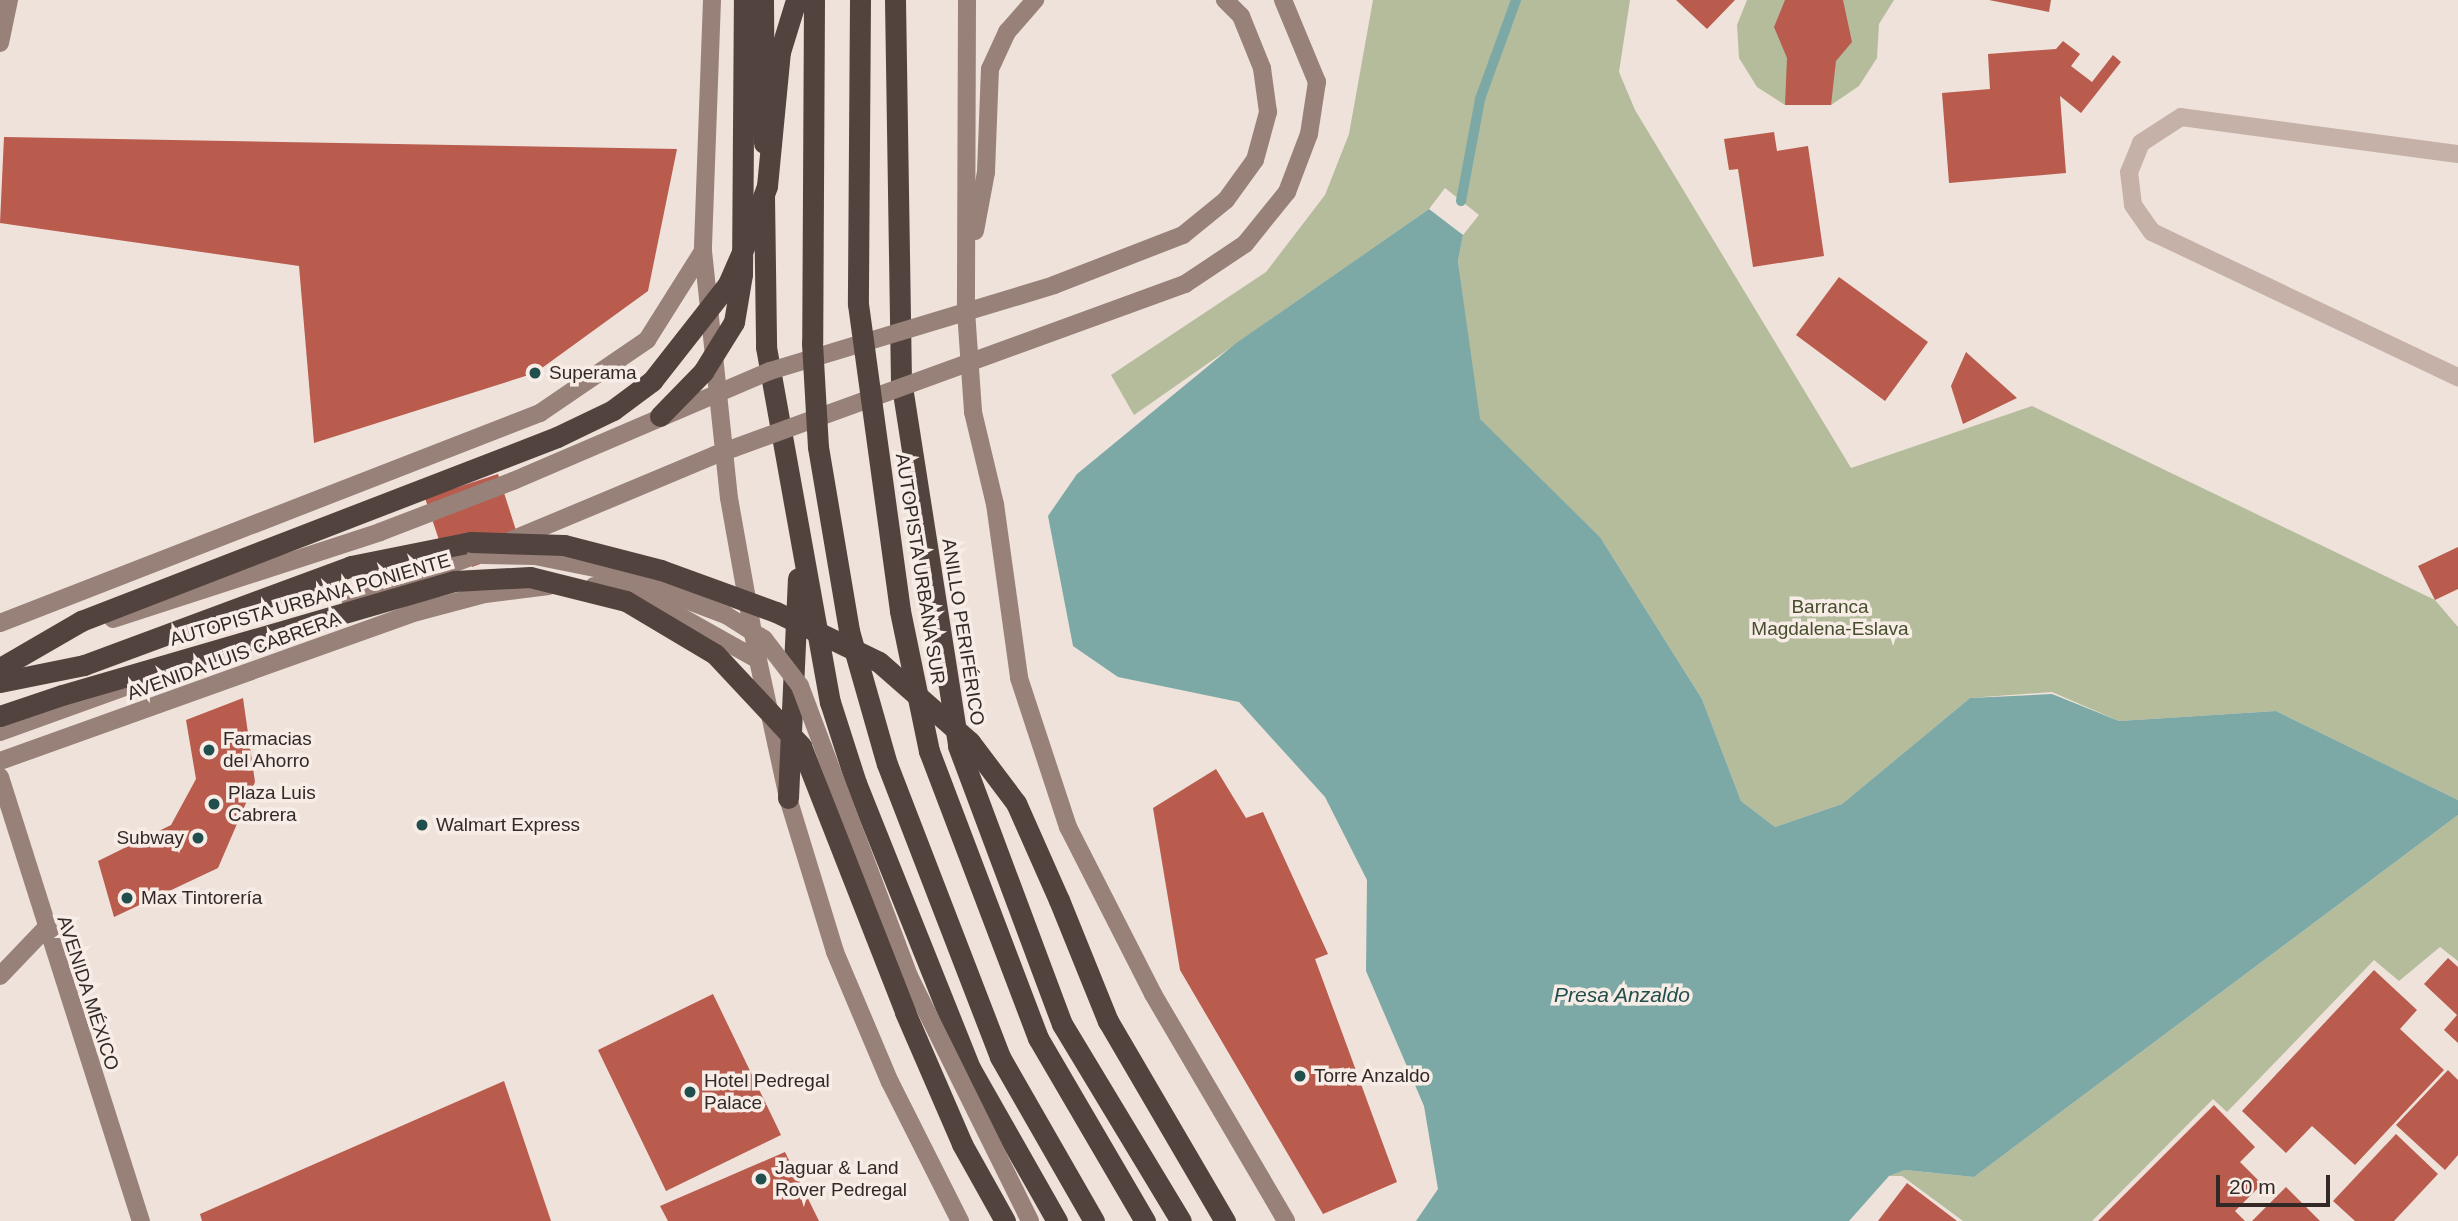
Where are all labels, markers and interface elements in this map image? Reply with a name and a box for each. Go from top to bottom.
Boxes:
place label: Superama [549,362,637,384]
marker: Superama [527,365,543,381]
street label: AUTOPISTA URBANA SUR [890,451,950,687]
street label: ANILLO PERIFÉRICO [937,537,989,727]
street label: AUTOPISTA URBANA PONIENTE [166,549,454,651]
park label: Barranca Magdalena-Eslava [1751,596,1909,640]
street label: AVENIDA LUIS CABRERA [124,607,344,705]
place label: Farmacias del Ahorro [223,728,312,772]
marker: Farmacias del Ahorro [201,742,217,758]
place label: Plaza Luis Cabrera [228,782,316,826]
marker: Plaza Luis Cabrera [206,796,222,812]
place label: Walmart Express [436,814,580,836]
marker: Walmart Express [414,817,430,833]
place label: Subway [116,827,184,849]
marker: Subway [190,830,206,846]
place label: Max Tintorería [141,887,263,909]
marker: Max Tintorería [119,890,135,906]
street label: AVENIDA MÉXICO [52,912,124,1074]
water label: Presa Anzaldo [1554,982,1690,1008]
place label: Torre Anzaldo [1314,1065,1431,1087]
marker: Torre Anzaldo [1292,1068,1308,1084]
place label: Hotel Pedregal Palace [704,1070,830,1114]
marker: Hotel Pedregal Palace [682,1084,698,1100]
place label: Jaguar & Land Rover Pedregal [775,1157,907,1201]
scale bar [2220,1162,2334,1206]
marker: Jaguar & Land Rover Pedregal [753,1171,769,1187]
text: 20 m [2229,1175,2276,1198]

